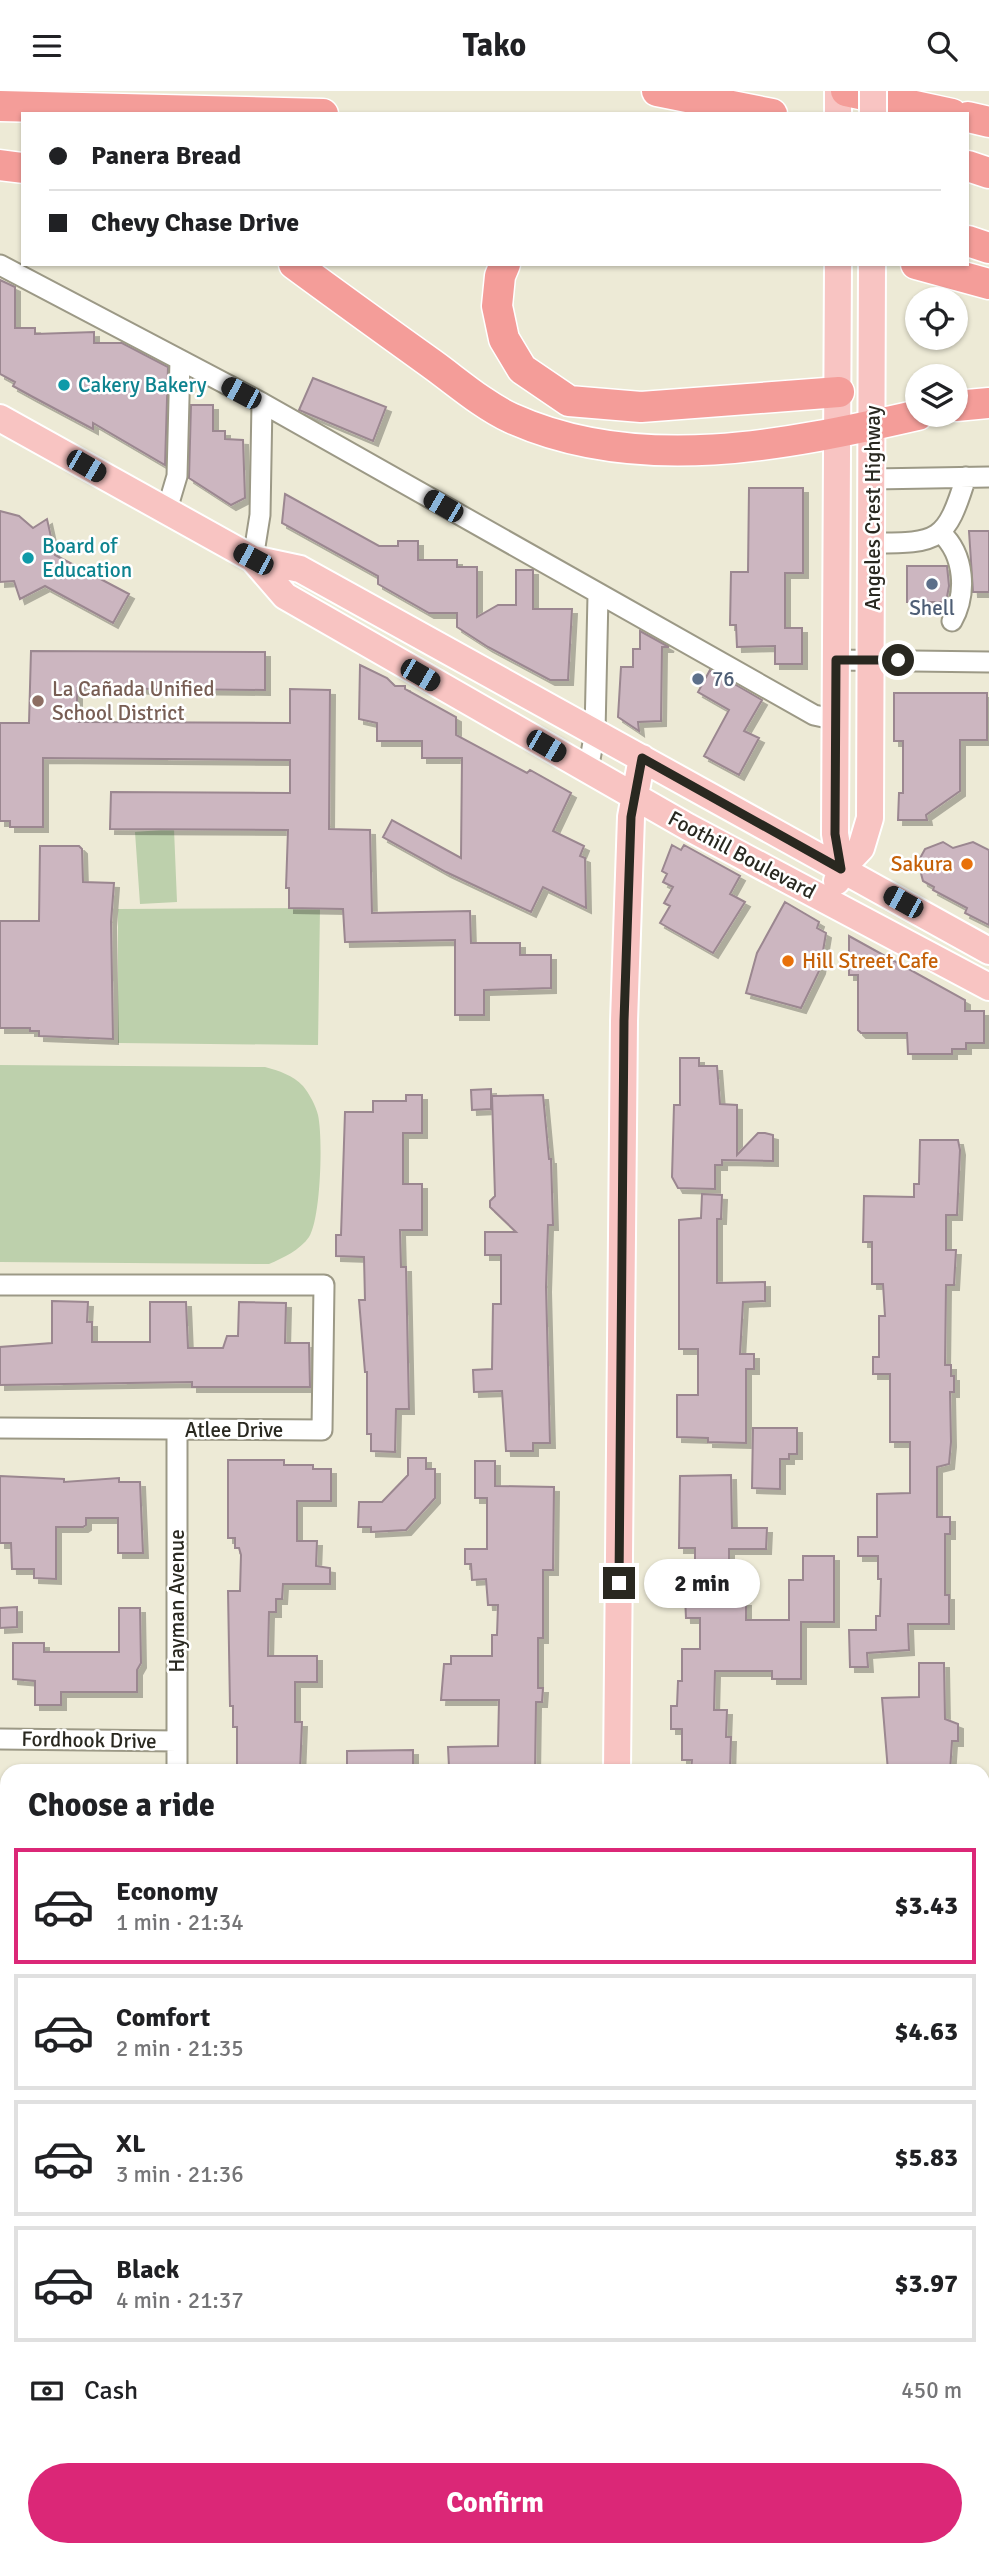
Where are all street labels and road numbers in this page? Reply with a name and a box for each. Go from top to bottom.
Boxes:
street label: Angeles Crest Highway [860,405,886,611]
street label: Foothill Boulevard [664,805,820,905]
street label: Atlee Drive [185,1417,283,1443]
street label: Hayman Avenue [164,1529,190,1673]
street label: Fordhook Drive [21,1726,157,1754]

